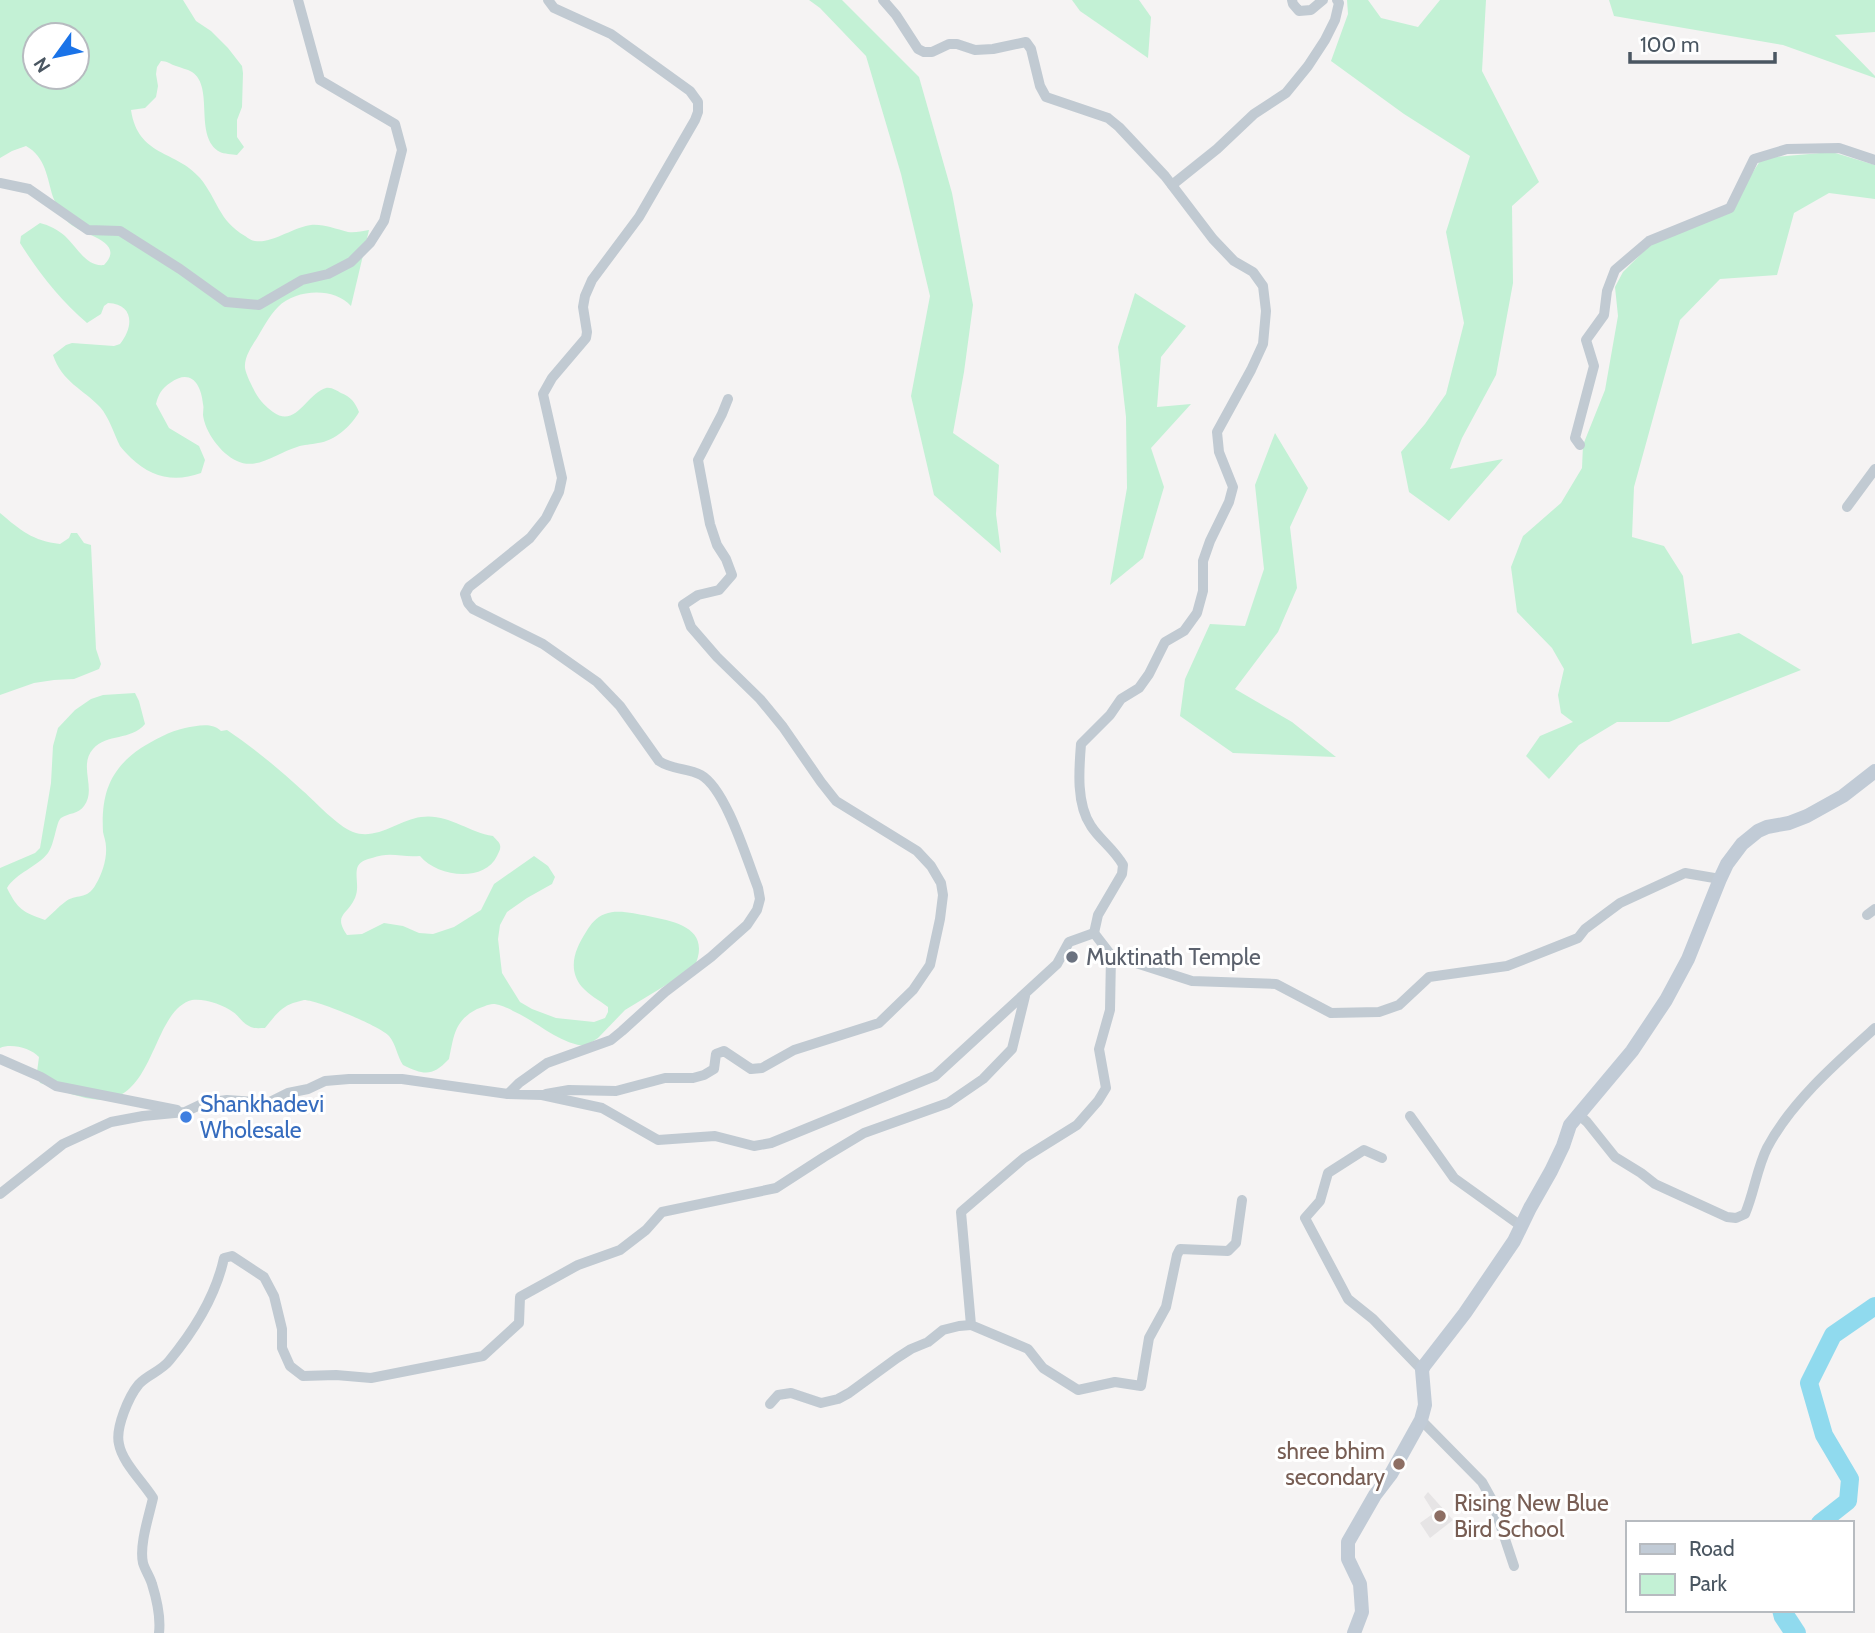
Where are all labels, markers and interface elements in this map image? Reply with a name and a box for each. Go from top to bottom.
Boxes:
north arrow [21,21,91,91]
scale bar [1630,21,1775,65]
text: 100 m [1640,32,1699,57]
text: N [29,53,55,77]
place label: Muktinath Temple [1086,943,1261,971]
marker: Muktinath Temple [1064,949,1080,965]
place label: Shankhadevi Wholesale [200,1090,324,1144]
marker: Shankhadevi Wholesale [178,1109,194,1125]
place label: shree bhim secondary [1277,1437,1385,1491]
marker: shree bhim secondary [1391,1456,1407,1472]
place label: Rising New Blue Bird School [1454,1489,1609,1543]
marker: Rising New Blue Bird School [1432,1508,1448,1524]
legend [1626,1521,1854,1612]
text: Road [1689,1536,1735,1561]
text: Park [1689,1571,1727,1596]

